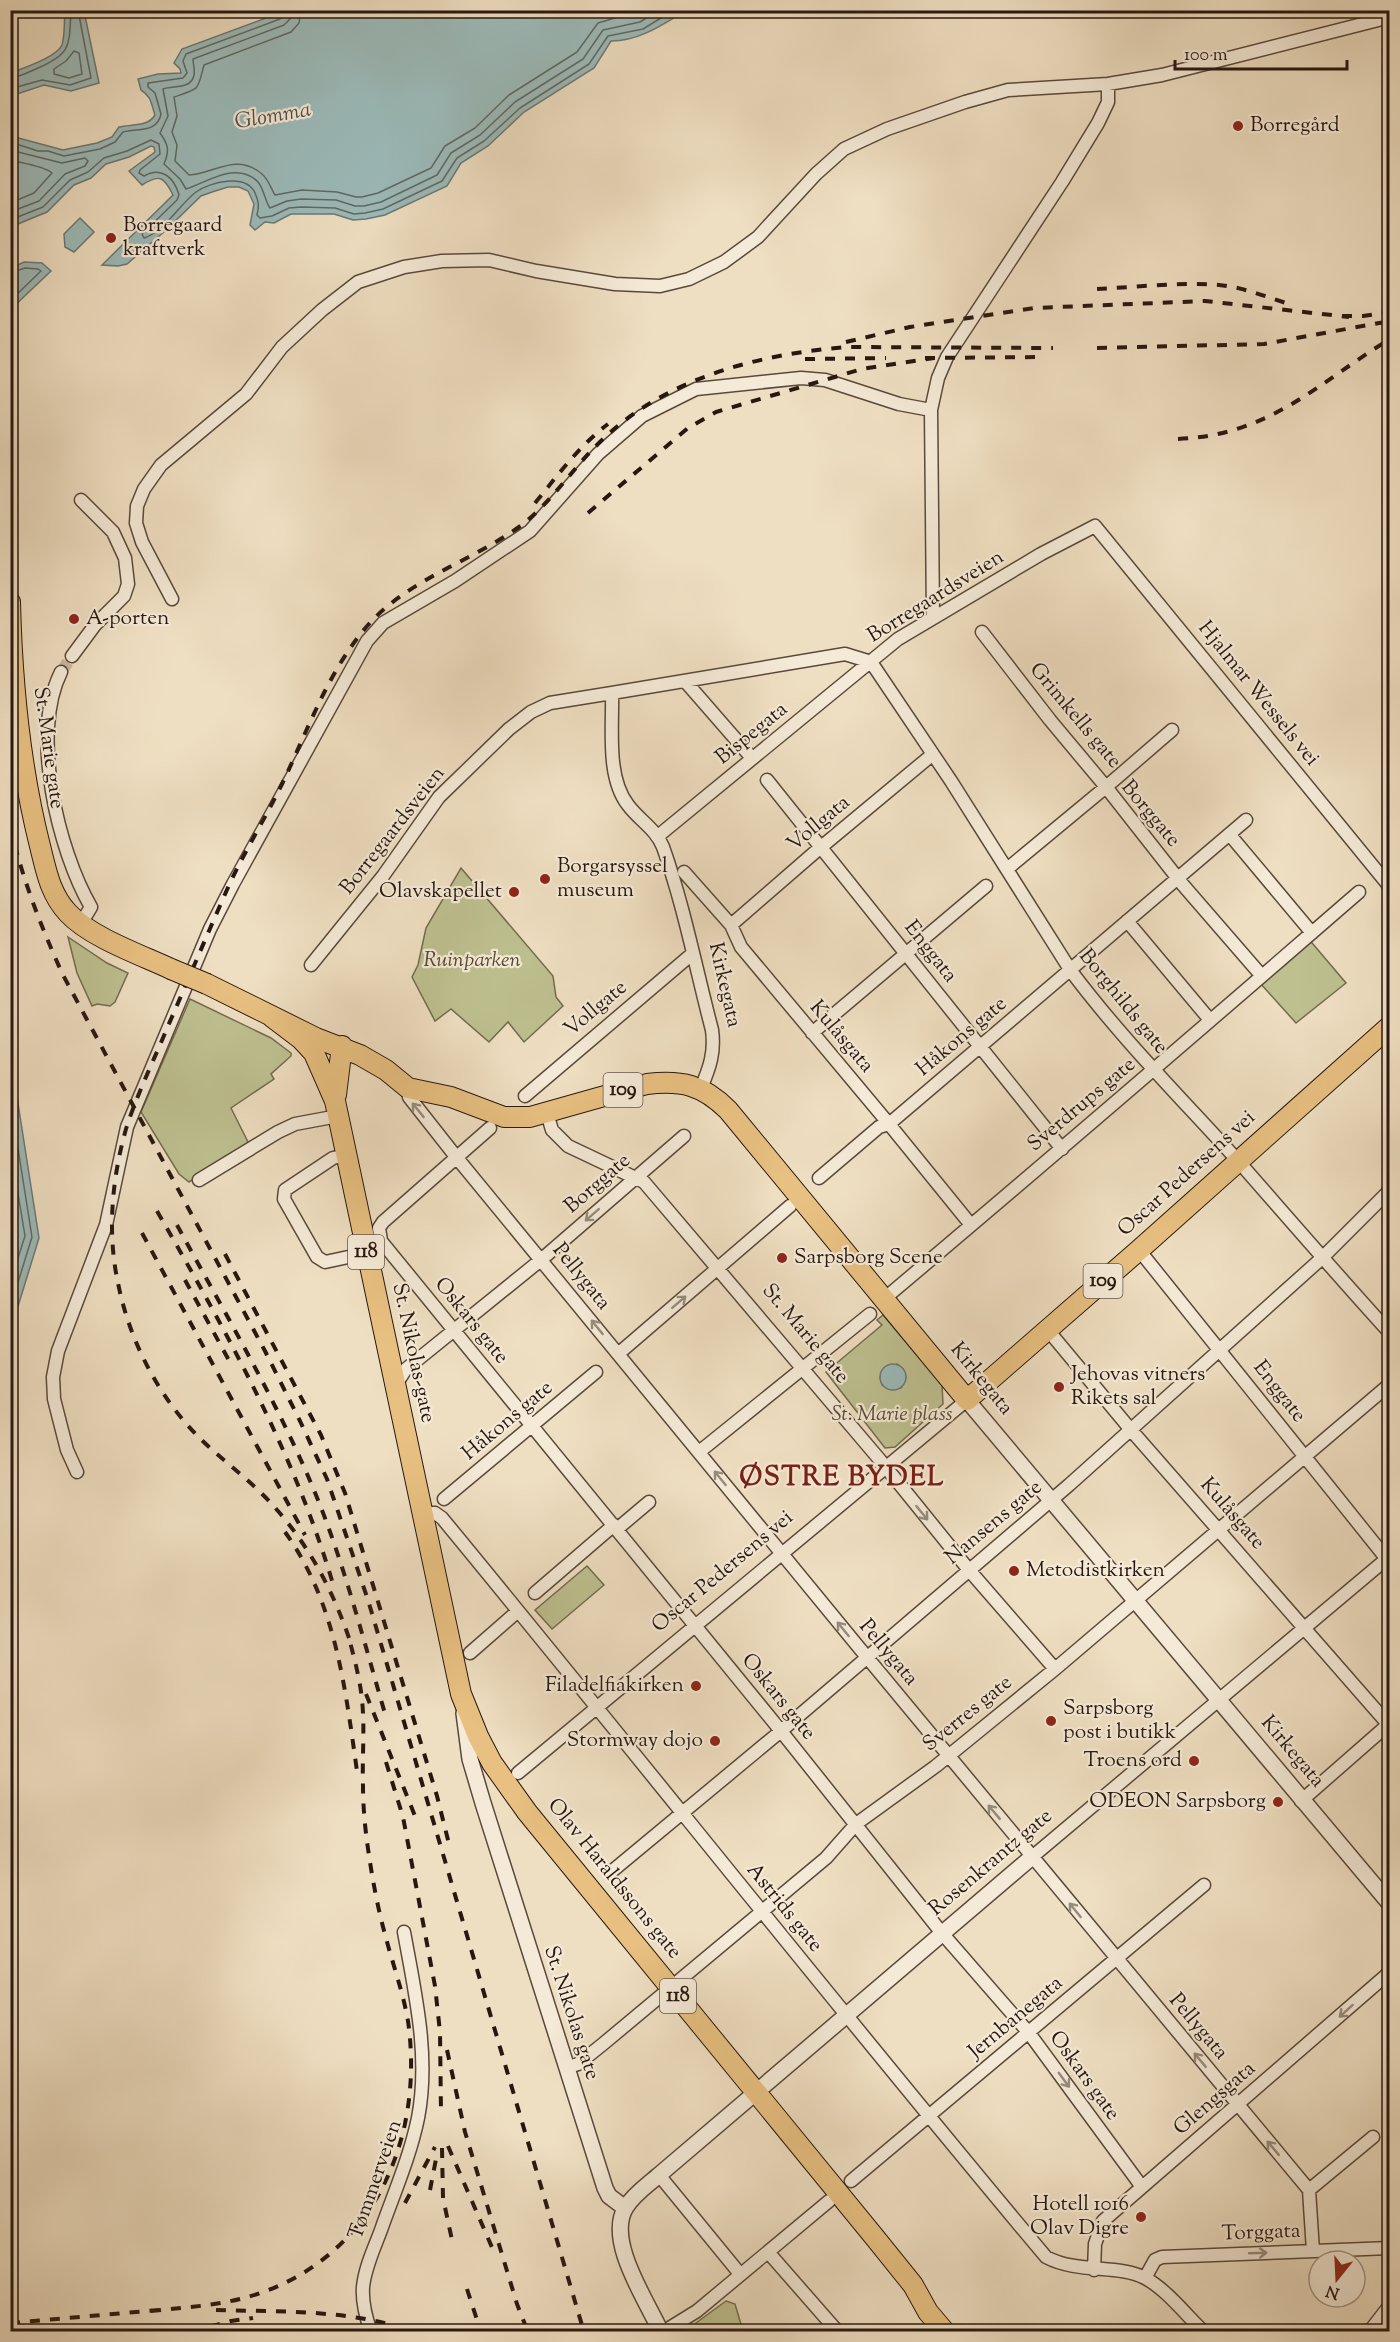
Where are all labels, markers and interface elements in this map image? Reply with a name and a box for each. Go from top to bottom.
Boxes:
scale bar [1175,33,1348,71]
text: 100 m [1184,43,1228,69]
water label: Glomma [232,95,314,139]
place label: Borregård [1250,111,1340,141]
marker: Borregård [1231,119,1245,133]
place label: Borregaard kraftverk [123,211,222,265]
marker: Borregaard kraftverk [104,231,118,245]
street label: Borregaardsveien [862,543,1010,651]
place label: A-porten [86,604,169,634]
marker: A-porten [67,612,81,626]
street label: Hjalmar Wessels vei [1190,615,1326,773]
street label: Grimkells gate [1022,656,1128,776]
street label: St. Marie gate [25,685,71,811]
street label: Bispegata [709,695,795,773]
street label: Borregaardsveien [333,760,453,902]
street label: Borggate [1113,774,1187,854]
street label: Vollgata [781,788,857,859]
place label: Borgarsyssel museum [557,852,668,906]
marker: Borgarsyssel museum [538,872,552,886]
place label: Olavskapellet [379,877,502,907]
marker: Olavskapellet [507,885,521,899]
street label: Enggata [896,915,964,990]
street label: Kirkegata [700,940,748,1031]
street label: Borghilds gate [1071,943,1175,1061]
park label: Ruinparken [423,946,521,976]
street label: Vollgate [558,974,634,1044]
street label: Håkons gate [910,990,1014,1084]
street label: Kulåsgata [802,994,881,1080]
street label: Sverdrups gate [1021,1051,1143,1159]
road number: 109 [604,1073,642,1107]
one-way arrow [412,1102,425,1118]
street label: Oscar Pedersens vei [1111,1104,1263,1244]
street label: Borggate [558,1147,638,1221]
one-way arrow [585,1208,600,1222]
road number: 118 [348,1235,384,1269]
street label: Pellygata [545,1237,618,1317]
place label: Sarpsborg Scene [794,1243,943,1273]
marker: Sarpsborg Scene [775,1251,789,1265]
road number: 109 [1084,1264,1122,1298]
street label: Oskars gate [427,1271,515,1371]
street label: St. Marie gate [754,1277,856,1391]
street label: St. Nikolas-gate [384,1280,442,1426]
one-way arrow [671,1295,686,1309]
one-way arrow [590,1319,603,1335]
street label: Kirkegata [942,1336,1020,1422]
street label: Enggate [1245,1355,1313,1429]
place label: Jehovas vitners Rikets sal [1070,1360,1205,1414]
street label: Håkons gate [456,1374,560,1468]
marker: Jehovas vitners Rikets sal [1052,1380,1066,1394]
park label: St. Marie plass [831,1400,953,1430]
district label: ØSTRE BYDEL [739,1459,945,1498]
one-way arrow [713,1471,727,1486]
street label: Kulåsgate [1192,1471,1272,1557]
street label: Nansens gate [939,1473,1049,1573]
street label: Oscar Pedersens vei [646,1504,800,1640]
one-way arrow [916,1505,929,1521]
place label: Metodistkirken [1026,1556,1165,1586]
marker: Metodistkirken [1007,1564,1021,1578]
street label: Pellygata [851,1613,925,1693]
one-way arrow [837,1621,850,1637]
street label: Oskars gate [734,1647,822,1747]
street label: Sverres gate [917,1668,1019,1760]
place label: Filadelfiakirken [545,1671,684,1701]
marker: Filadelfiakirken [689,1679,703,1693]
place label: Sarpsborg post i butikk [1063,1694,1177,1748]
street label: Kirkegata [1253,1709,1331,1795]
marker: Sarpsborg post i butikk [1044,1714,1058,1728]
place label: Stormway dojo [567,1726,703,1756]
marker: Stormway dojo [708,1734,722,1748]
place label: Troens ord [1084,1746,1182,1776]
marker: Troens ord [1187,1754,1201,1768]
place label: ODEON Sarpsborg [1089,1787,1266,1817]
street label: Olav Haraldssons gate [540,1792,688,1966]
marker: ODEON Sarpsborg [1271,1795,1285,1809]
street label: Rosenkrantz gate [923,1802,1059,1924]
one-way arrow [988,1804,1001,1820]
street label: Astrids gate [739,1857,829,1959]
one-way arrow [1069,1902,1082,1918]
street label: St. Nikolas gate [535,1942,607,2084]
street label: Jernbanegata [961,1969,1070,2067]
road number: 118 [660,1979,696,2013]
street label: Pellygata [1161,1987,1235,2067]
one-way arrow [1339,2004,1354,2018]
street label: Oskars gate [1041,2025,1127,2127]
one-way arrow [1193,2052,1206,2068]
street label: Glengsgata [1167,2055,1263,2143]
one-way arrow [1057,2072,1070,2088]
street label: Tømmerveien [341,2116,411,2244]
one-way arrow [1266,2141,1280,2156]
place label: Hotell 1016 Olav Digre [1030,2190,1129,2244]
marker: Hotell 1016 Olav Digre [1134,2210,1148,2224]
street label: Torggata [1221,2217,1301,2249]
one-way arrow [1248,2247,1268,2259]
north arrow [1307,2249,1367,2309]
text: N [1323,2278,1343,2304]

